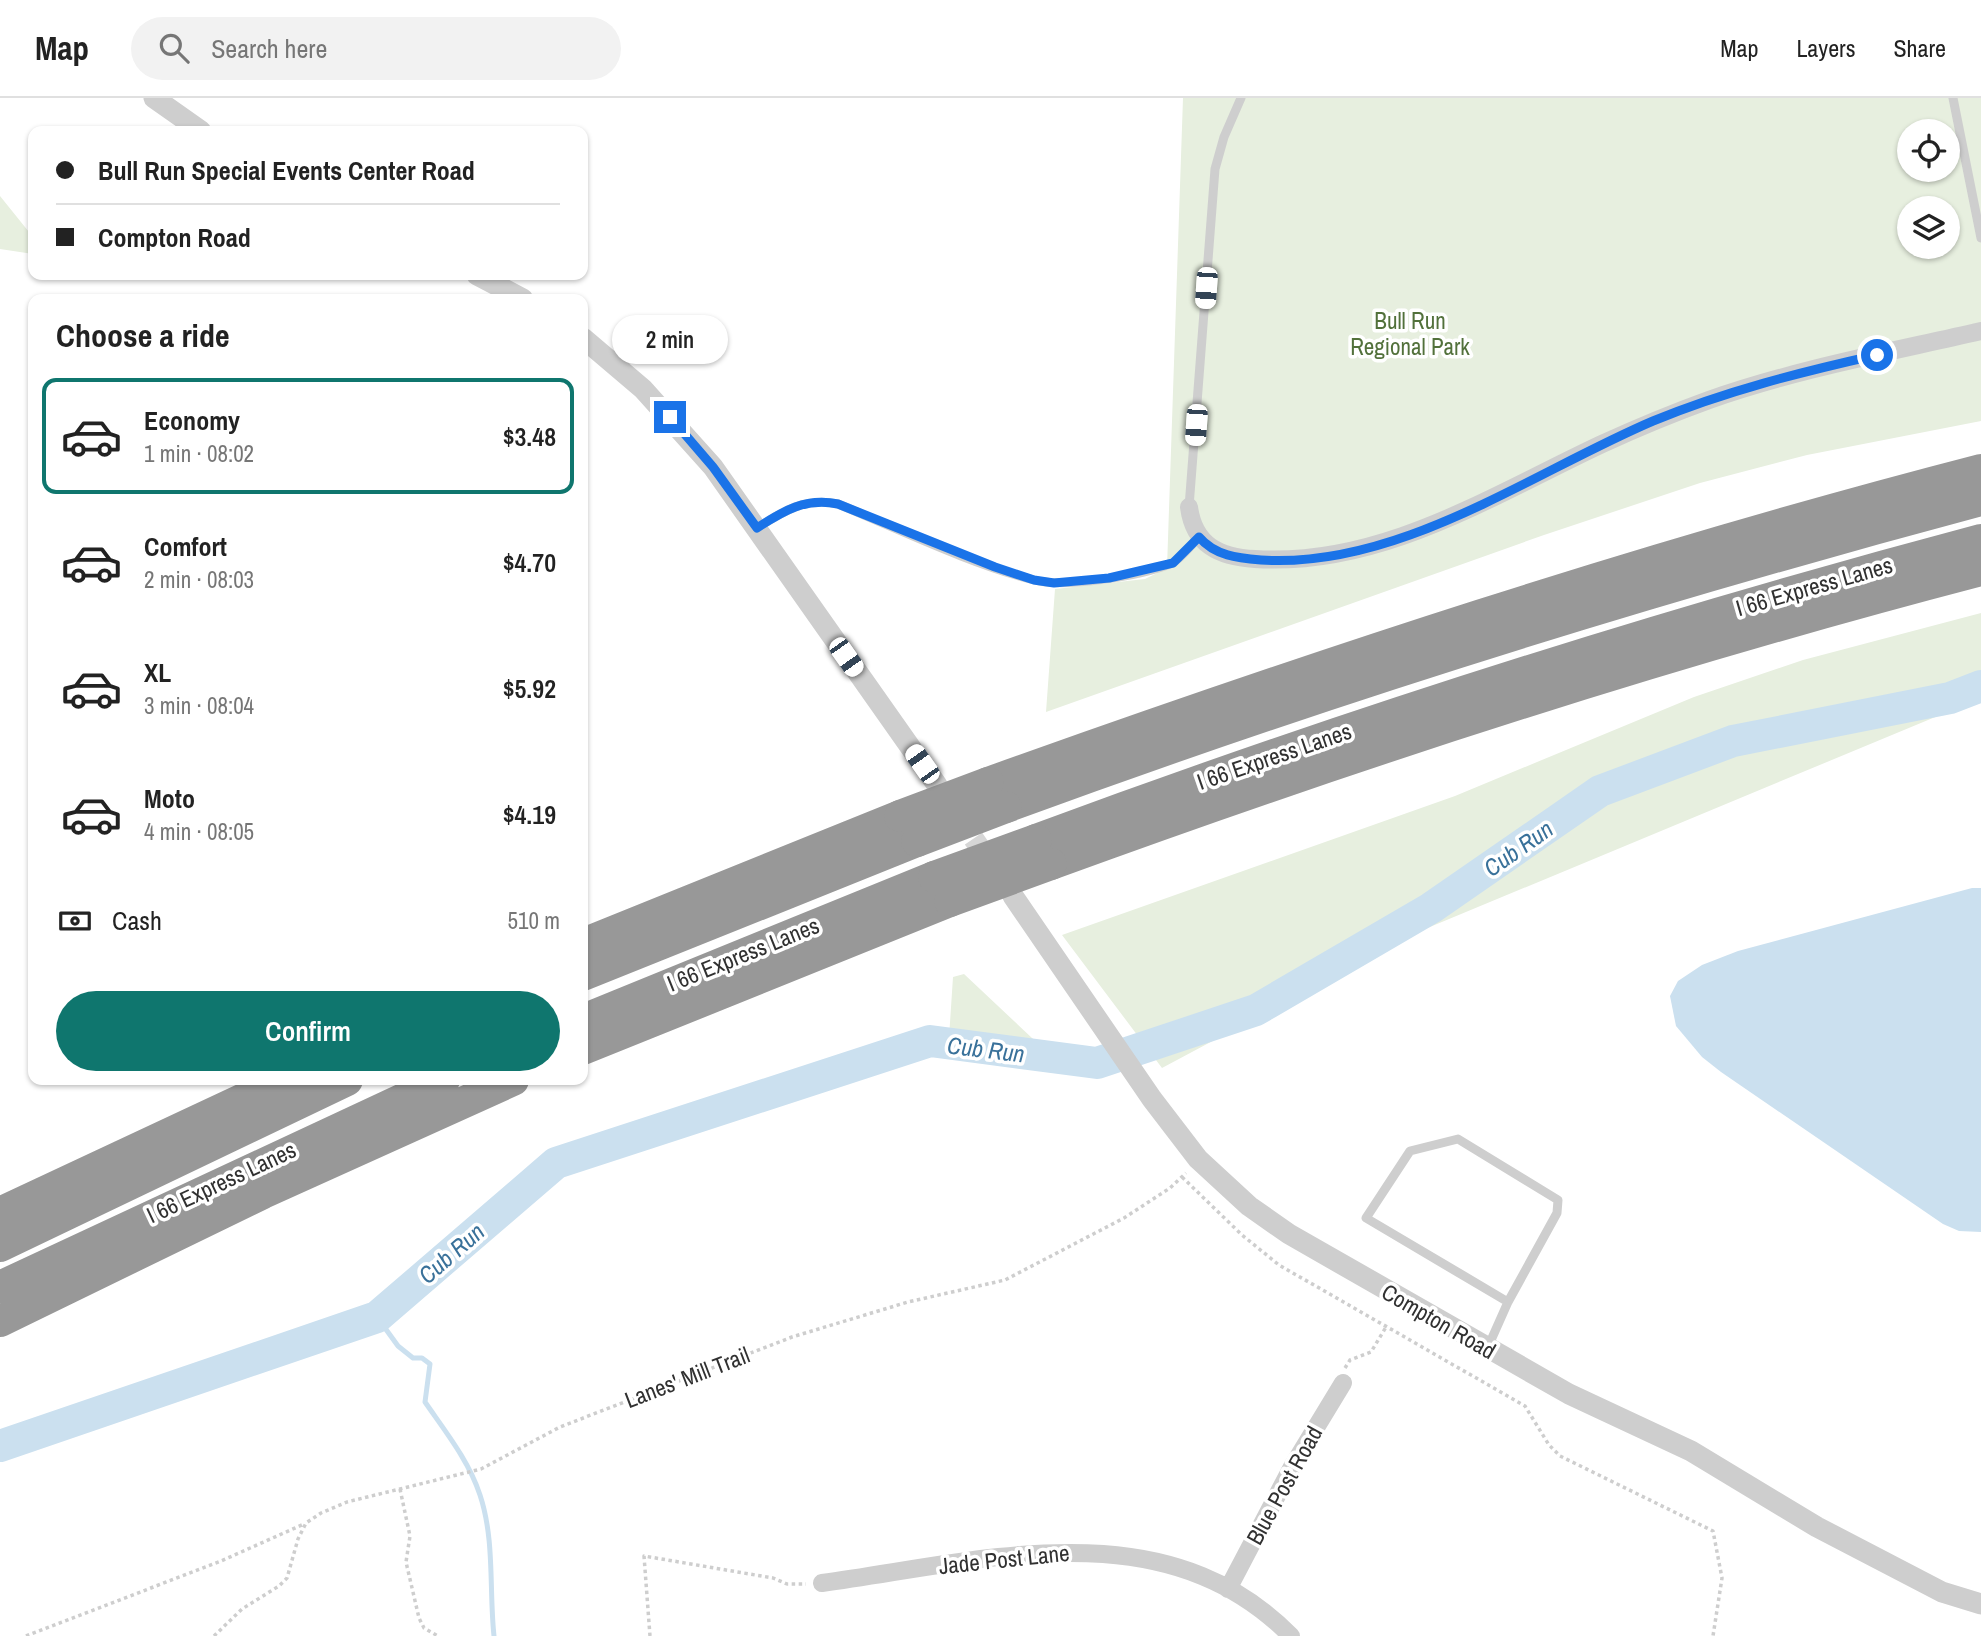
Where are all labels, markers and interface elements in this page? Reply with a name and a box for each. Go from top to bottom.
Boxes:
search box [131,17,621,80]
text: Map [35,26,89,70]
icon: search [155,29,193,67]
text: Search here [211,31,327,66]
text: Map [1720,32,1758,64]
text: Layers [1796,32,1855,64]
text: Share [1893,32,1946,64]
map controls [1897,119,1960,259]
button: locate [1897,119,1960,182]
text: Bull Run Special Events Center Road [98,153,475,188]
button: layers [1897,196,1960,259]
text: Compton Road [98,220,251,255]
car [1195,266,1218,310]
park label: Bull Run Regional Park [1350,305,1470,362]
text: Choose a ride [56,314,230,357]
callout: 2 min [612,316,728,364]
text: 2 min [646,324,694,355]
route start [1861,339,1893,371]
route end [654,401,686,433]
text: Economy [144,403,240,438]
car [1185,403,1208,447]
icon: car [60,405,123,468]
text: $3.48 [503,419,556,454]
text: 1 min · 08:02 [144,438,254,469]
text: Comfort [144,529,227,564]
icon: car [60,531,123,594]
text: $4.70 [503,545,556,580]
street label: I 66 Express Lanes [1732,549,1896,623]
text: 2 min · 08:03 [144,564,254,595]
car [826,634,867,680]
text: XL [144,655,171,690]
icon: car [60,657,123,720]
text: $5.92 [503,671,556,706]
text: 3 min · 08:04 [144,690,254,721]
street label: I 66 Express Lanes [1193,715,1355,797]
car [902,741,943,787]
text: Moto [144,781,195,816]
icon: car [60,783,123,846]
text: $4.19 [503,797,556,832]
water label: Cub Run [1477,813,1559,883]
text: 4 min · 08:05 [144,816,254,847]
icon: cash [56,902,94,940]
text: Cash [112,903,162,938]
text: 510 m [508,905,560,936]
street label: I 66 Express Lanes [662,909,824,999]
button: Confirm [56,991,560,1071]
water label: Cub Run [946,1028,1026,1070]
street label: I 66 Express Lanes [141,1134,301,1230]
water label: Cub Run [411,1215,491,1291]
street label: Compton Road [1376,1276,1502,1366]
street label: Lanes' Mill Trail [620,1339,754,1415]
street label: Blue Post Road [1239,1420,1329,1550]
street label: Jade Post Lane [937,1537,1071,1581]

